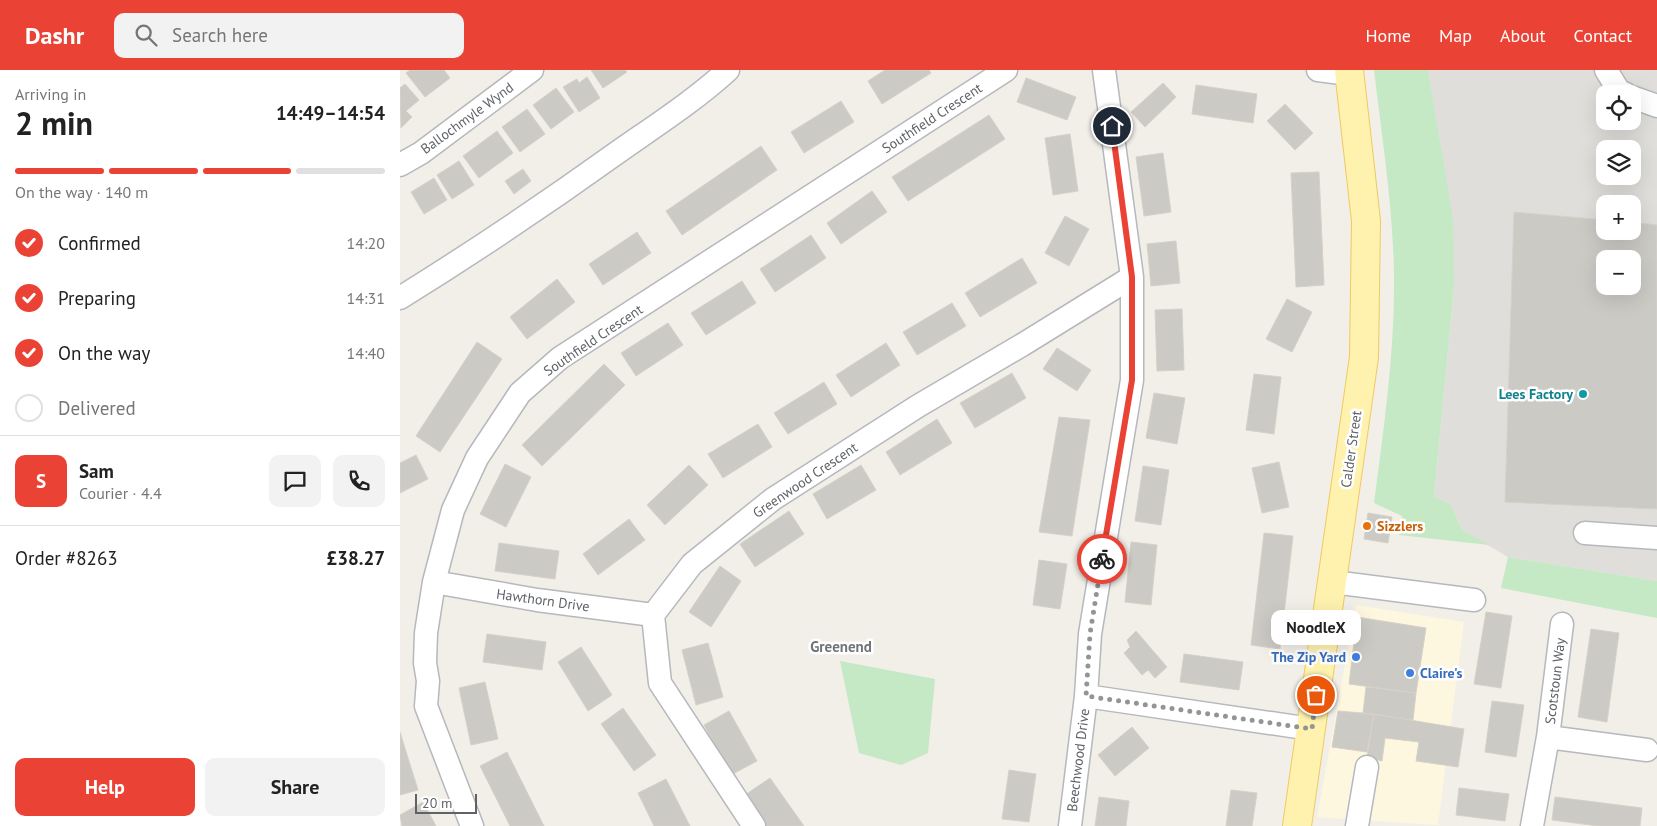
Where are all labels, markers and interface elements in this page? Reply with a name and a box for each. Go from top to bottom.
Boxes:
search box [114,13,464,58]
text: Dashr [25,20,84,51]
icon: search [132,21,160,49]
text: Search here [172,23,268,47]
text: Home [1365,24,1411,47]
text: Map [1439,24,1472,47]
text: About [1500,24,1546,47]
text: Contact [1574,24,1632,47]
street label: Ballochmyle Wynd [417,78,517,158]
street label: Southfield Crescent [878,79,986,157]
text: Arriving in [15,84,86,104]
map controls [1596,85,1641,295]
button: locate [1596,85,1641,130]
text: 14:49–14:54 [276,101,385,125]
text: 2 min [15,102,93,144]
pin [1091,105,1133,147]
icon: home [1098,112,1126,140]
button: layers [1596,140,1641,185]
text: On the way · 140 m [15,182,148,202]
button: + [1596,195,1641,240]
icon: check [15,229,43,257]
text: Confirmed [58,231,141,255]
text: 14:20 [347,233,385,253]
button: − [1596,250,1641,295]
icon: check [15,284,43,312]
text: Preparing [58,286,136,310]
text: 14:31 [347,288,385,308]
street label: Southfield Crescent [540,300,646,380]
icon: check [15,339,43,367]
text: On the way [58,341,150,365]
text: 14:40 [347,343,385,363]
place label: Lees Factory [1499,385,1573,403]
marker: Lees Factory [1577,388,1589,400]
text: Delivered [58,396,136,420]
street label: Calder Street [1337,409,1365,489]
street label: Greenwood Crescent [749,438,861,522]
button: chat [269,455,321,507]
button: phone [333,455,385,507]
text: Sam [79,459,114,483]
text: S [36,469,46,493]
text: Courier · 4.4 [79,483,162,503]
place label: Sizzlers [1377,517,1423,535]
marker: Sizzlers [1361,520,1373,532]
courier [1077,534,1127,584]
icon: bike [1088,545,1116,573]
text: Order #8263 [15,546,118,570]
text: £38.27 [326,546,385,570]
street label: Hawthorn Drive [495,585,591,615]
callout: NoodleX [1271,610,1361,645]
text: NoodleX [1286,617,1346,637]
street label: Scotstoun Way [1541,636,1569,725]
district label: Greenend [810,637,872,656]
place label: The Zip Yard [1271,648,1346,666]
marker: The Zip Yard [1350,651,1362,663]
place label: Claire's [1420,664,1463,682]
marker: Claire's [1404,667,1416,679]
pin [1295,674,1337,716]
icon: bag [1302,681,1330,709]
street label: Beechwood Drive [1063,707,1093,813]
button: Help [15,758,195,816]
button: Share [205,758,385,816]
scale bar [415,791,478,814]
text: 20 m [422,794,452,812]

